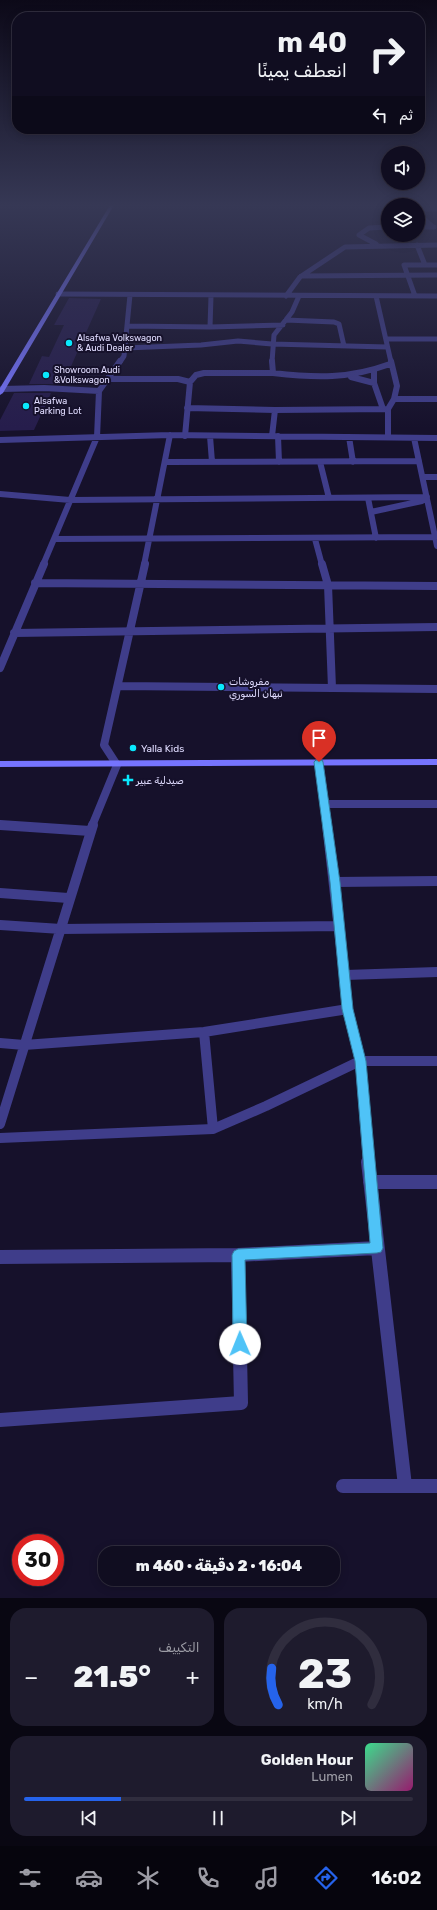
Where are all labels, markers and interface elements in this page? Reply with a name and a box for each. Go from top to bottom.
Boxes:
text: 40 m [277,26,347,59]
icon: right [361,28,413,80]
text: انعطف يمينًا [257,60,347,82]
icon: left [369,104,391,126]
text: ثم [399,106,413,124]
map controls [381,146,425,242]
button: sound [381,146,425,190]
button: layers [381,198,425,242]
place label: Alsafwa Volkswagon & Audi Dealer [77,333,162,353]
marker: Alsafwa Volkswagon & Audi Dealer [64,338,74,348]
place label: Showroom Audi &Volkswagon [54,365,120,385]
marker: Showroom Audi &Volkswagon [41,370,51,380]
place label: Alsafwa Parking Lot [34,396,82,416]
marker: Alsafwa Parking Lot [21,401,31,411]
place label: مفروشات نبهان السوري [229,676,283,701]
marker: مفروشات نبهان السوري [216,682,226,692]
pin [302,721,336,762]
icon: arrive [308,727,330,749]
marker: Yalla Kids [128,743,138,753]
place label: Yalla Kids [141,743,184,755]
marker: صيدلية عبير [123,775,133,785]
place label: صيدلية عبير [135,775,184,787]
position arrow [219,1323,261,1365]
speed limit sign: 30 [12,1534,64,1586]
text: 16:04 · 2 دقيقة · 460 m [136,1557,302,1575]
text: التكييف [158,1640,200,1655]
text: 23 [298,1649,352,1698]
text: 21.5° [73,1659,151,1695]
text: − [24,1664,38,1691]
text: + [186,1664,199,1691]
text: km/h [307,1696,343,1713]
text: Golden Hour [261,1751,353,1769]
text: Lumen [311,1769,353,1784]
icon: previous [78,1807,100,1829]
icon: pause [207,1807,229,1829]
icon: next [337,1807,359,1829]
icon: filters [16,1864,44,1892]
icon: car [75,1864,103,1892]
icon: climate [134,1864,162,1892]
icon: phone [194,1864,222,1892]
icon: music [253,1864,281,1892]
icon: directions [312,1864,340,1892]
text: 16:02 [371,1867,421,1889]

